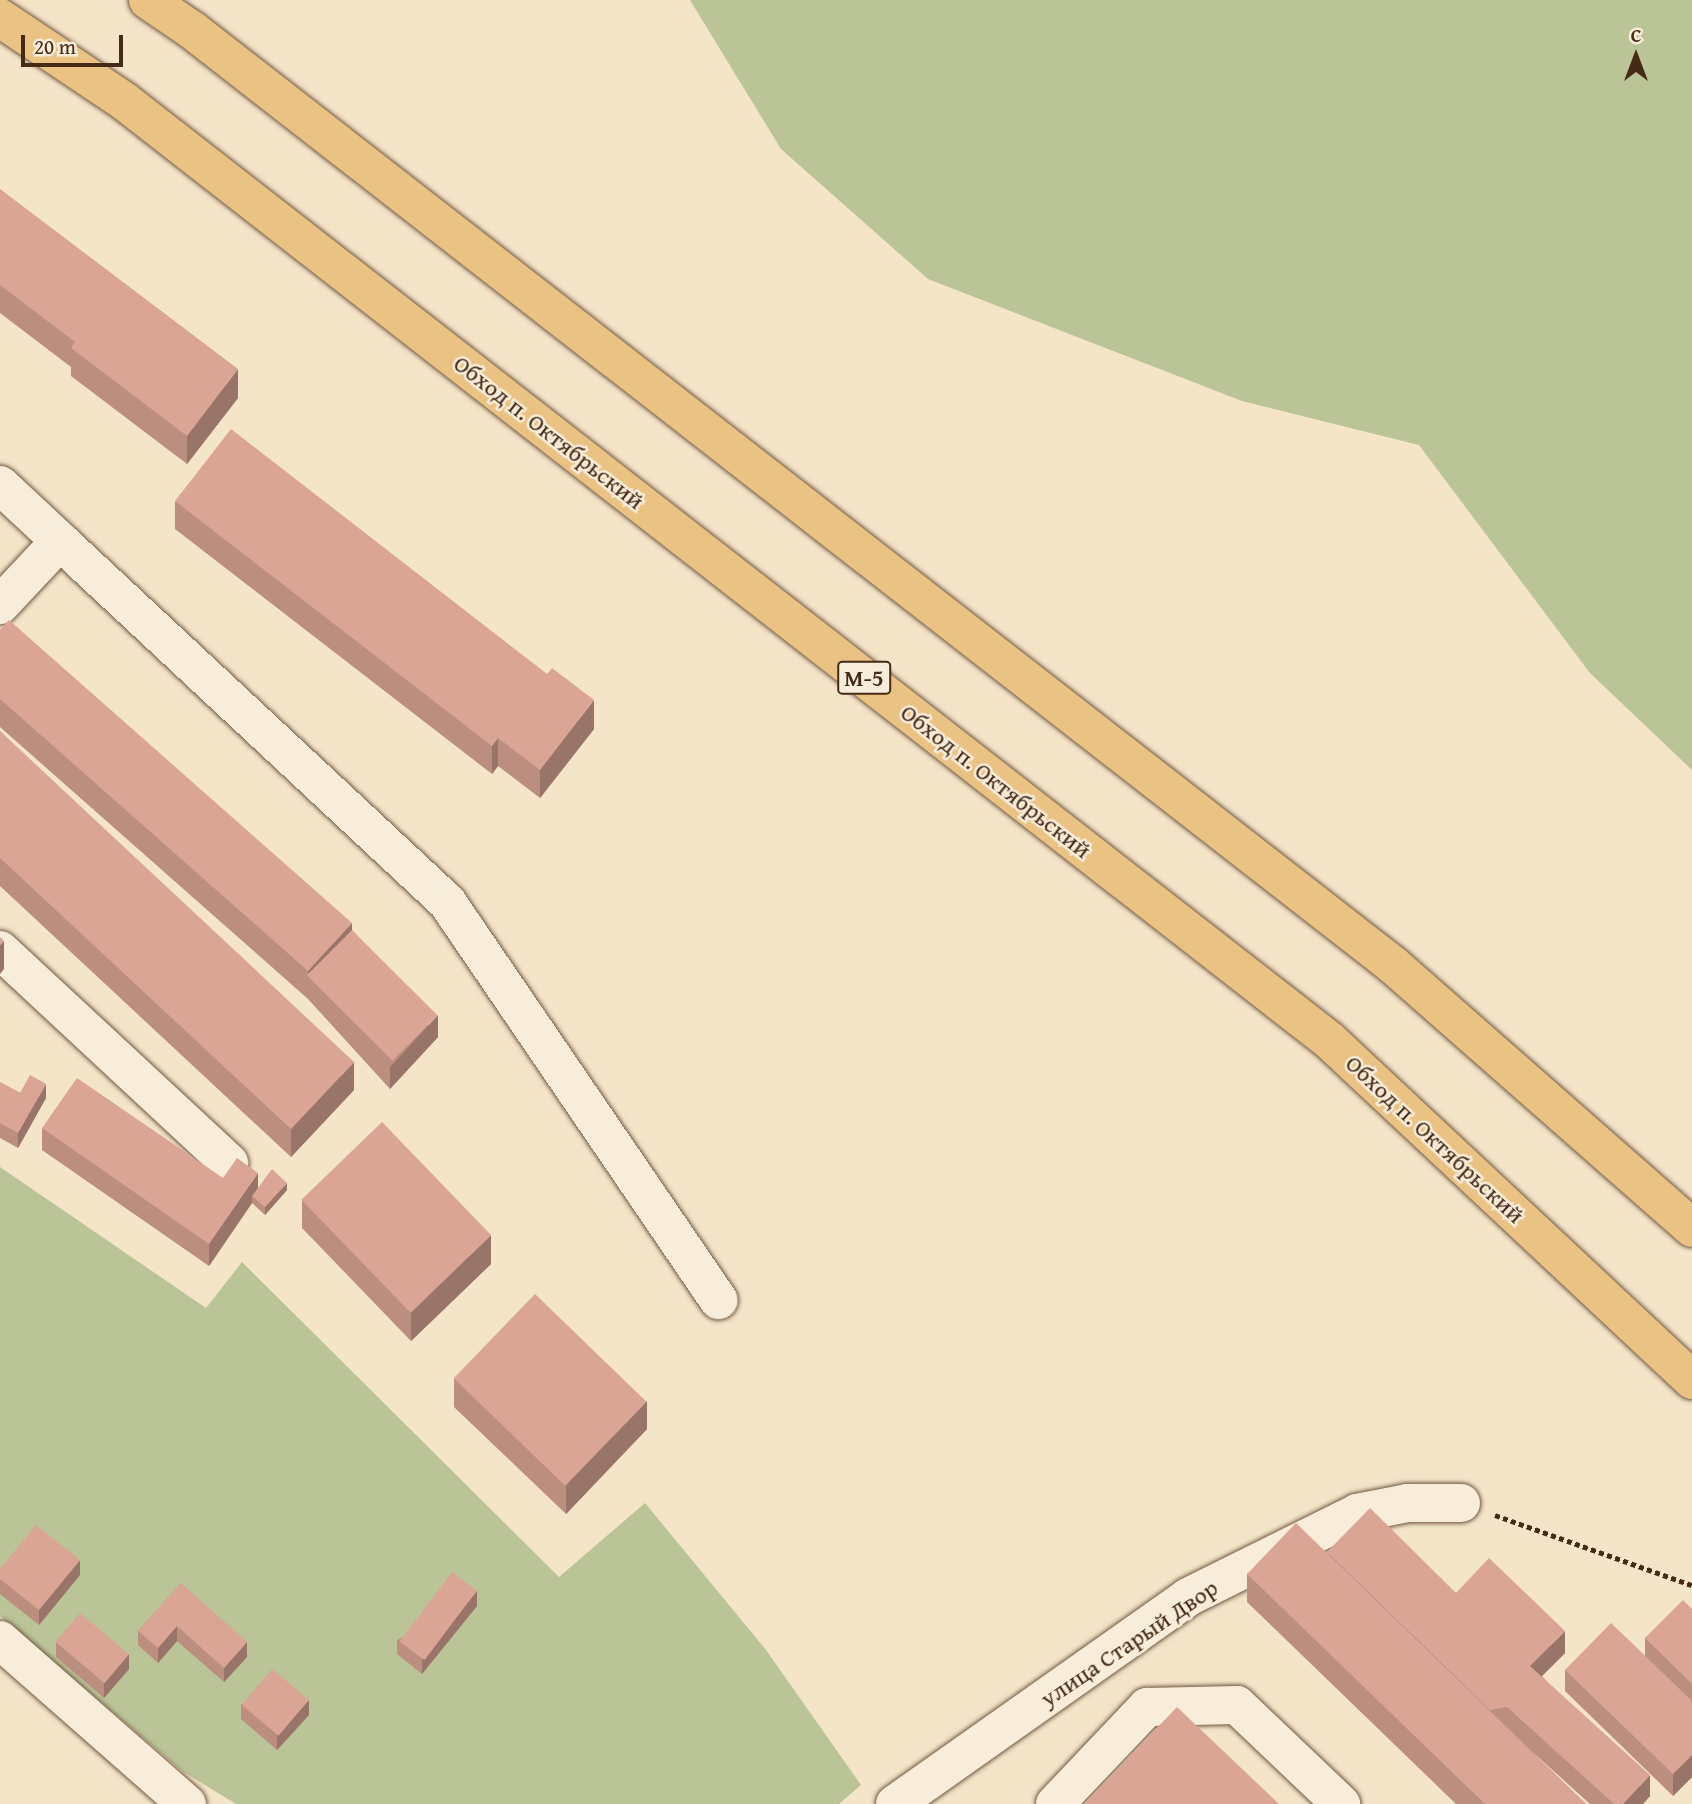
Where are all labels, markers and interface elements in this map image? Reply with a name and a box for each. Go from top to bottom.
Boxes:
scale bar [24,21,126,65]
north arrow [1601,21,1671,91]
text: С [1631,21,1641,49]
text: 20 m [34,31,76,62]
street label: Обход п. Октябрьский [448,349,650,515]
road number: М-5 [836,658,892,698]
street label: Обход п. Октябрьский [895,698,1097,864]
street label: Обход п. Октябрьский [1340,1049,1530,1229]
street label: улица Старый Двор [1035,1573,1223,1713]

